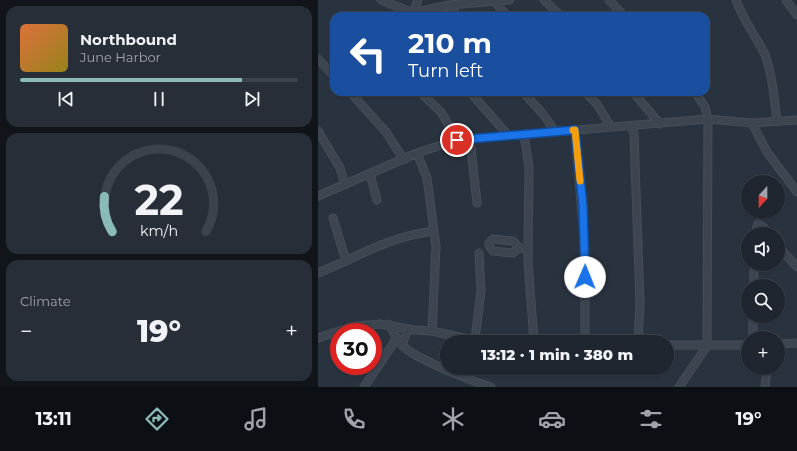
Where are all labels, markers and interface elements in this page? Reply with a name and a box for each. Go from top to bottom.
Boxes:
text: 210 m [408,26,492,60]
icon: left [342,28,394,80]
text: Northbound [80,30,177,49]
text: June Harbor [80,49,161,65]
text: Turn left [408,60,483,82]
icon: previous [55,88,77,110]
icon: pause [148,88,170,110]
icon: next [241,88,263,110]
pin [440,123,474,157]
icon: arrive [446,129,468,151]
text: 22 [134,174,184,224]
north arrow [741,175,785,219]
map controls [741,175,785,375]
text: km/h [140,221,178,239]
button: sound [741,227,785,271]
position arrow [564,256,606,298]
button: search [741,279,785,323]
text: Climate [20,293,71,309]
text: 19° [137,313,181,350]
text: − [20,318,33,345]
text: + [285,318,298,345]
speed limit sign: 30 [330,323,382,375]
button: + [741,331,785,375]
text: 13:12 · 1 min · 380 m [481,345,633,364]
icon: directions [143,405,171,433]
icon: music [242,405,270,433]
icon: phone [340,405,368,433]
icon: climate [439,405,467,433]
icon: car [538,405,566,433]
icon: filters [637,405,665,433]
text: 13:11 [35,408,72,430]
text: 19° [736,408,762,430]

